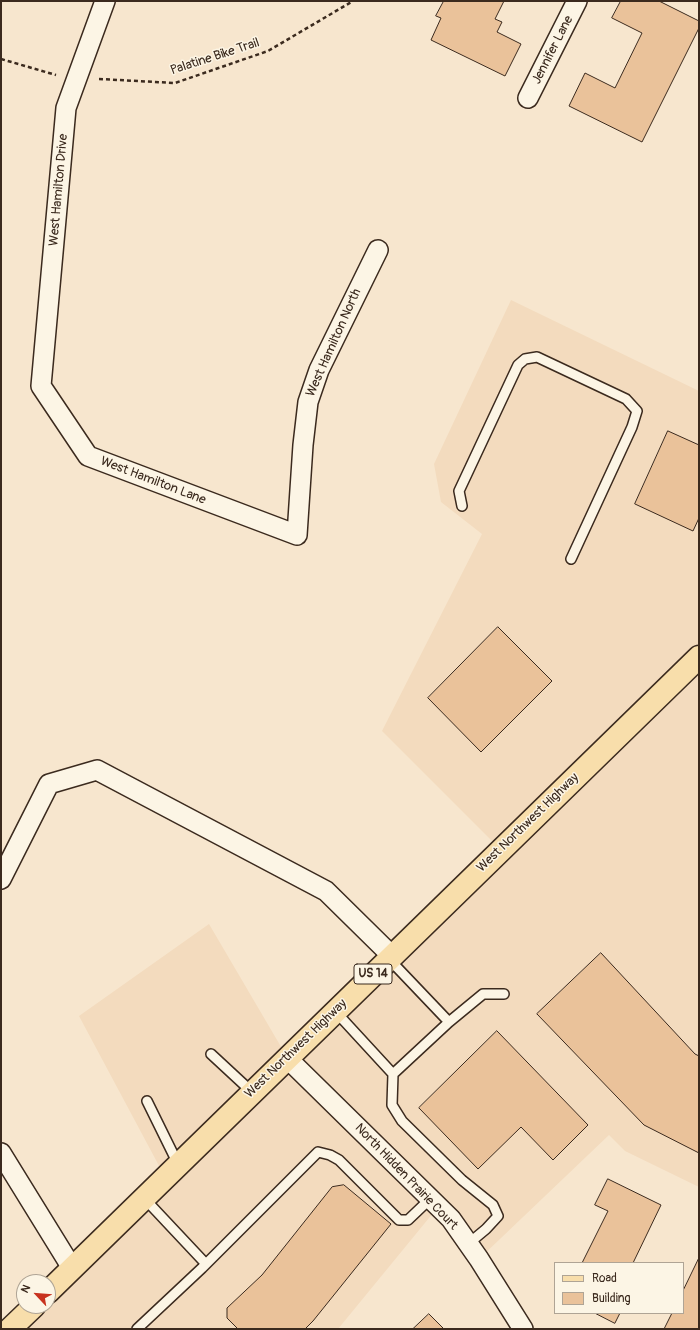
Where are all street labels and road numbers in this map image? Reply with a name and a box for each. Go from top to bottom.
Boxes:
street label: Jennifer Lane [529,13,577,87]
street label: Palatine Bike Trail [169,35,261,79]
street label: West Hamilton Drive [46,133,72,247]
street label: West Hamilton North [303,287,365,399]
street label: West Hamilton Lane [98,454,208,508]
street label: West Northwest Highway [474,770,582,876]
road number: US 14 [354,964,392,984]
street label: West Northwest Highway [242,996,350,1102]
street label: North Hidden Prairie Court [351,1121,461,1233]

